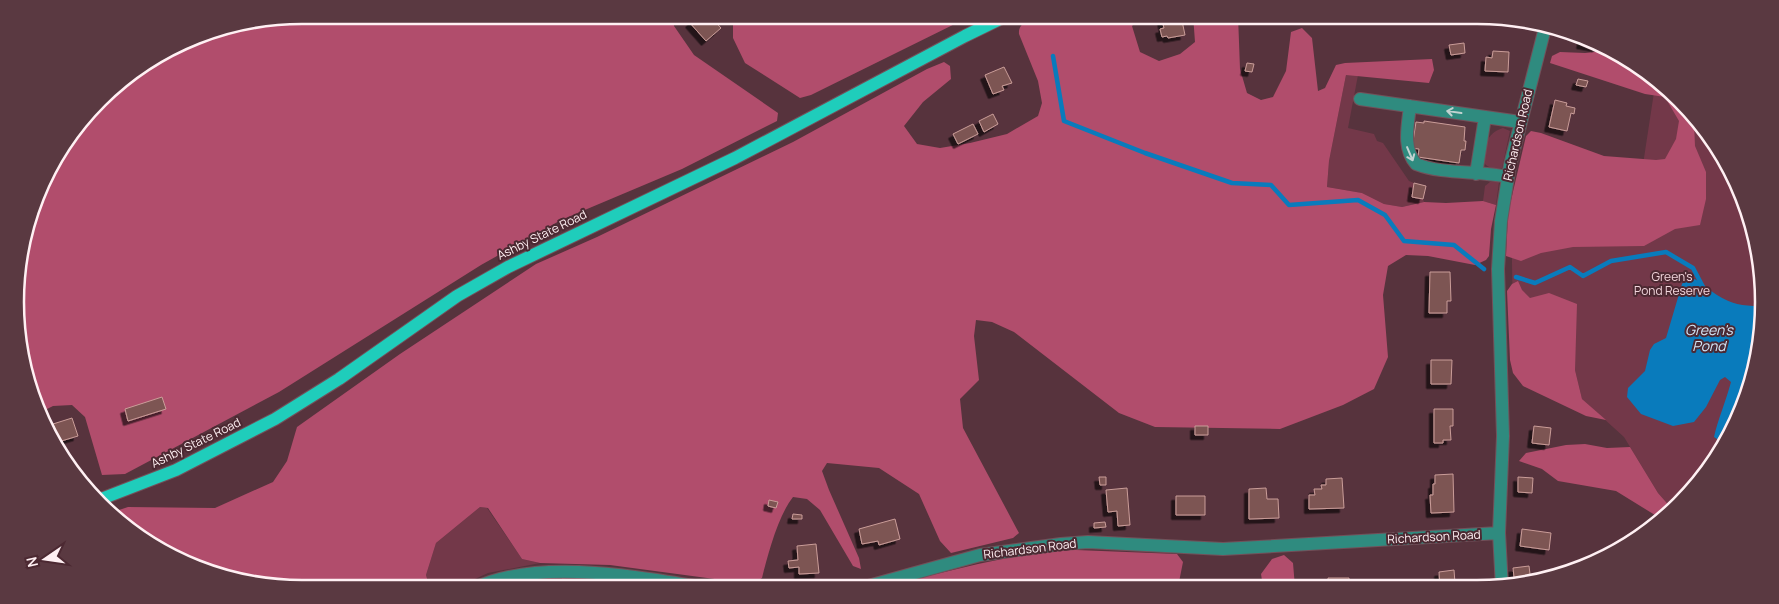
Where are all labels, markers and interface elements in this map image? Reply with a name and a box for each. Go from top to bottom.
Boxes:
street label: Richardson Road [1499,87,1536,182]
one-way arrow [1447,107,1463,117]
one-way arrow [1406,146,1416,161]
street label: Ashby State Road [494,205,589,264]
park label: Green's Pond Reserve [1634,268,1710,299]
water label: Green's Pond [1685,320,1735,355]
street label: Ashby State Road [148,413,243,472]
street label: Richardson Road [1387,526,1481,547]
north arrow [20,534,70,584]
street label: Richardson Road [983,534,1077,563]
text: N [21,555,42,569]

